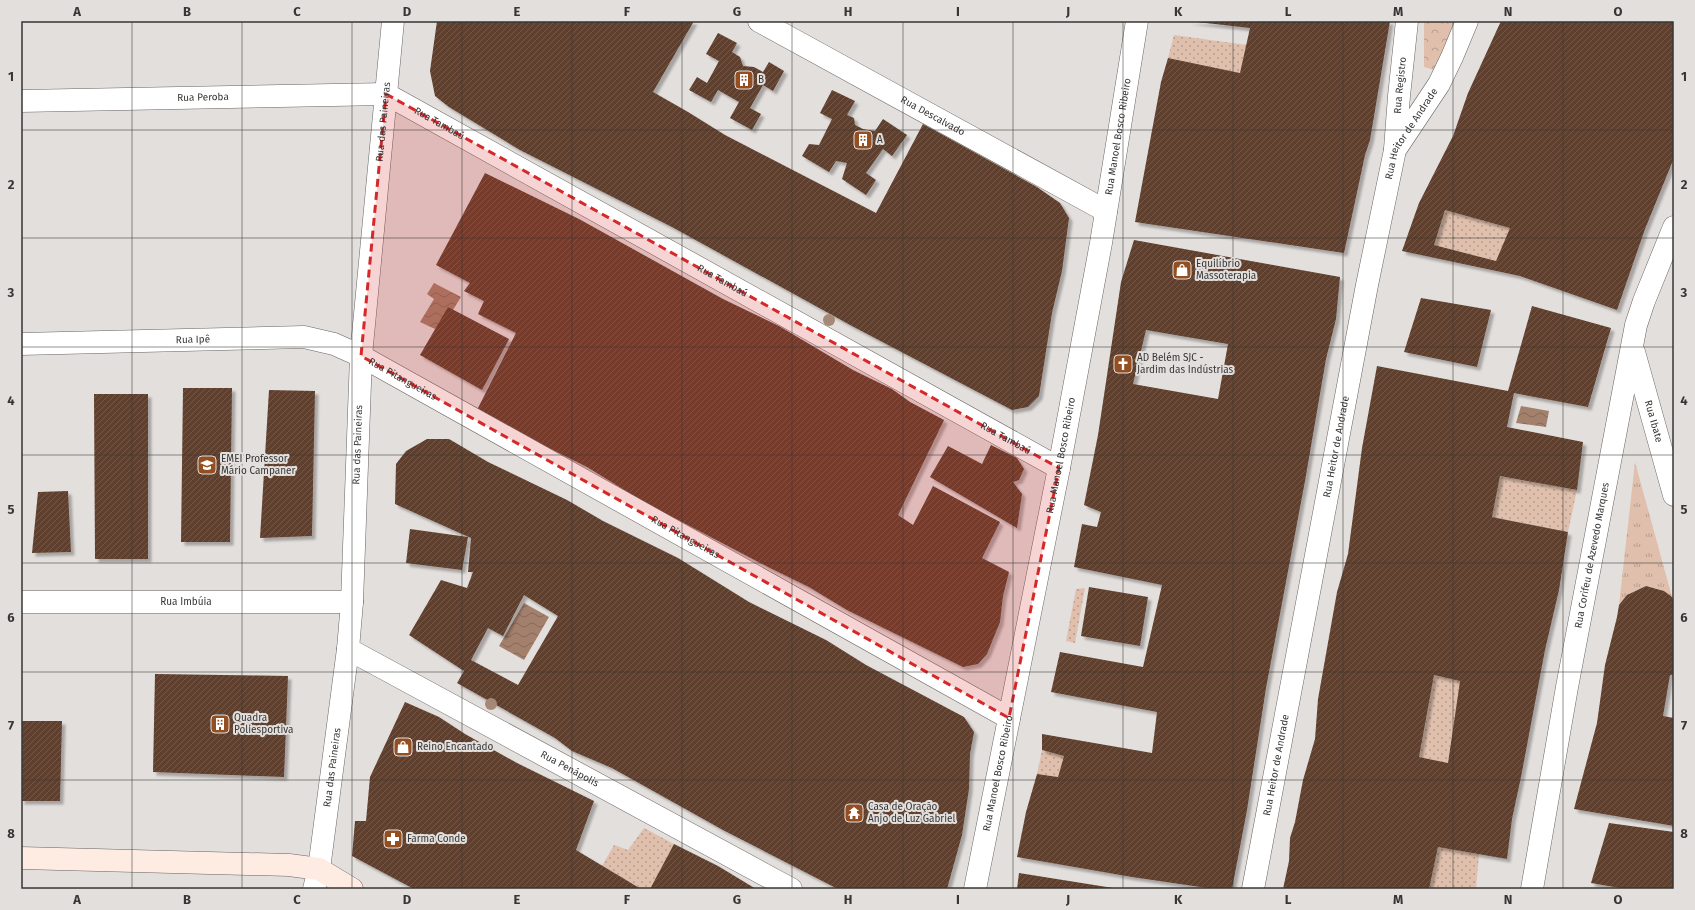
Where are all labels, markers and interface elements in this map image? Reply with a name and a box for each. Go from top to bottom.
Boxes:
text: A [72,4,81,19]
text: B [183,4,191,19]
text: C [293,4,301,19]
text: D [403,4,412,19]
text: E [514,4,521,19]
text: F [624,4,631,19]
text: G [733,4,741,19]
text: H [844,4,852,19]
text: I [956,4,960,19]
text: J [1065,4,1070,19]
text: K [1174,4,1183,19]
text: L [1285,4,1292,19]
text: M [1393,4,1403,19]
text: N [1504,4,1512,19]
text: O [1614,4,1623,19]
street label: Rua Registro [1392,56,1409,114]
text: 1 [8,69,14,84]
building icon: B [733,69,755,91]
text: 1 [1681,69,1687,84]
place label: B [758,74,764,86]
street label: Rua Manoel Bosco Ribeiro [1103,77,1134,196]
street label: Rua das Paineiras [374,81,393,162]
street label: Rua Heitor de Andrade [1383,86,1440,181]
street label: Rua Peroba [177,91,229,104]
street label: Rua Descalvado [898,94,967,139]
street label: Rua Tambaú [412,105,467,142]
building icon: A [852,129,874,151]
place label: A [877,134,883,146]
text: 2 [8,177,15,192]
text: 2 [1681,177,1688,192]
place label: Equilíbrio Massoterapia [1196,257,1256,282]
shop icon: Equilíbrio Massoterapia [1171,259,1193,281]
street label: Rua Tambaú [695,262,750,300]
text: 3 [7,285,15,300]
text: 3 [1680,285,1688,300]
street label: Rua Ipê [176,333,210,346]
place label: AD Belém SJC - Jardim das Indústrias [1137,352,1234,376]
church icon: AD Belém SJC - Jardim das Indústrias [1112,353,1134,375]
street label: Rua Pitangueiras [366,355,439,403]
text: 4 [7,393,15,408]
text: 4 [1680,393,1688,408]
street label: Rua Heitor de Andrade [1321,395,1352,499]
street label: Rua Manoel Bosco Ribeiro [1044,396,1078,515]
street label: Rua Ibate [1642,399,1665,444]
street label: Rua das Paineiras [350,404,365,485]
street label: Rua Tambaú [978,420,1033,457]
place label: EMEI Professor Mário Campaner [221,453,295,477]
school or university icon: EMEI Professor Mário Campaner [196,454,218,476]
street label: Rua Corifeu de Azevedo Marques [1572,481,1612,629]
text: 5 [8,502,15,517]
text: 5 [1681,502,1688,517]
street label: Rua Pitangueiras [649,513,722,561]
street label: Rua Imbúia [160,595,212,608]
text: 6 [7,610,15,625]
text: 6 [1680,610,1688,625]
place label: Quadra Poliesportiva [234,712,294,736]
building icon: Quadra Poliesportiva [209,713,231,735]
street label: Rua Heitor de Andrade [1261,713,1292,817]
street label: Rua Manoel Bosco Ribeiro [981,714,1016,832]
text: 7 [8,718,14,733]
text: 7 [1681,718,1687,733]
street label: Rua das Paineiras [321,727,344,808]
shop icon: Reino Encantado [392,736,414,758]
place label: Reino Encantado [417,741,494,753]
street label: Rua Penápolis [538,748,601,790]
place label: Casa de Oração Anjo de Luz Gabriel [868,801,955,825]
temple icon: Casa de Oração Anjo de Luz Gabriel [843,802,865,824]
text: 8 [7,826,15,841]
text: 8 [1680,826,1688,841]
pharmacy icon: Farma Conde [382,828,404,850]
place label: Farma Conde [407,833,466,845]
text: A [72,892,81,907]
text: B [183,892,191,907]
text: C [293,892,301,907]
text: D [403,892,412,907]
text: E [514,892,521,907]
text: F [624,892,631,907]
text: G [733,892,741,907]
text: H [844,892,852,907]
text: I [956,892,960,907]
text: J [1065,892,1070,907]
text: K [1174,892,1183,907]
text: L [1285,892,1292,907]
text: M [1393,892,1403,907]
text: N [1504,892,1512,907]
text: O [1614,892,1623,907]

